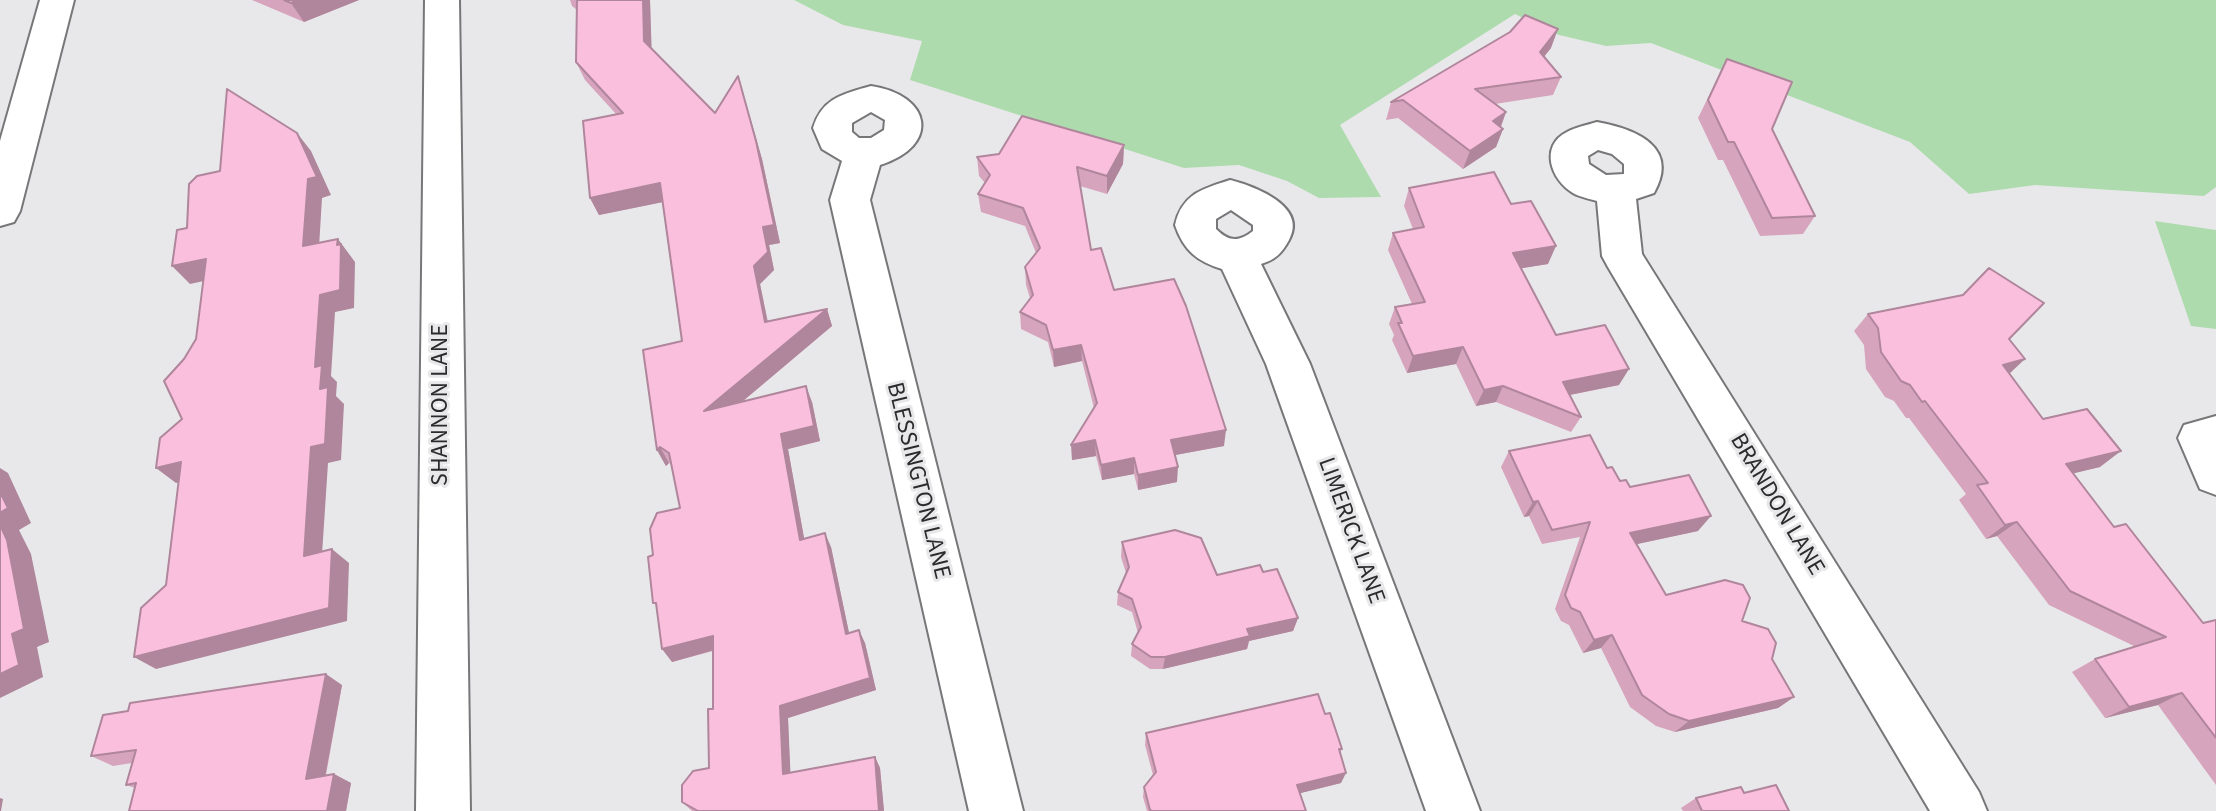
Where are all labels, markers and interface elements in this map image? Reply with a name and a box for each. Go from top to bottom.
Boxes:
street label: SHANNON LANE [428,324,456,486]
street label: BLESSINGTON LANE [879,380,955,582]
street label: BRANDON LANE [1722,429,1830,581]
street label: LIMERICK LANE [1310,454,1390,608]

